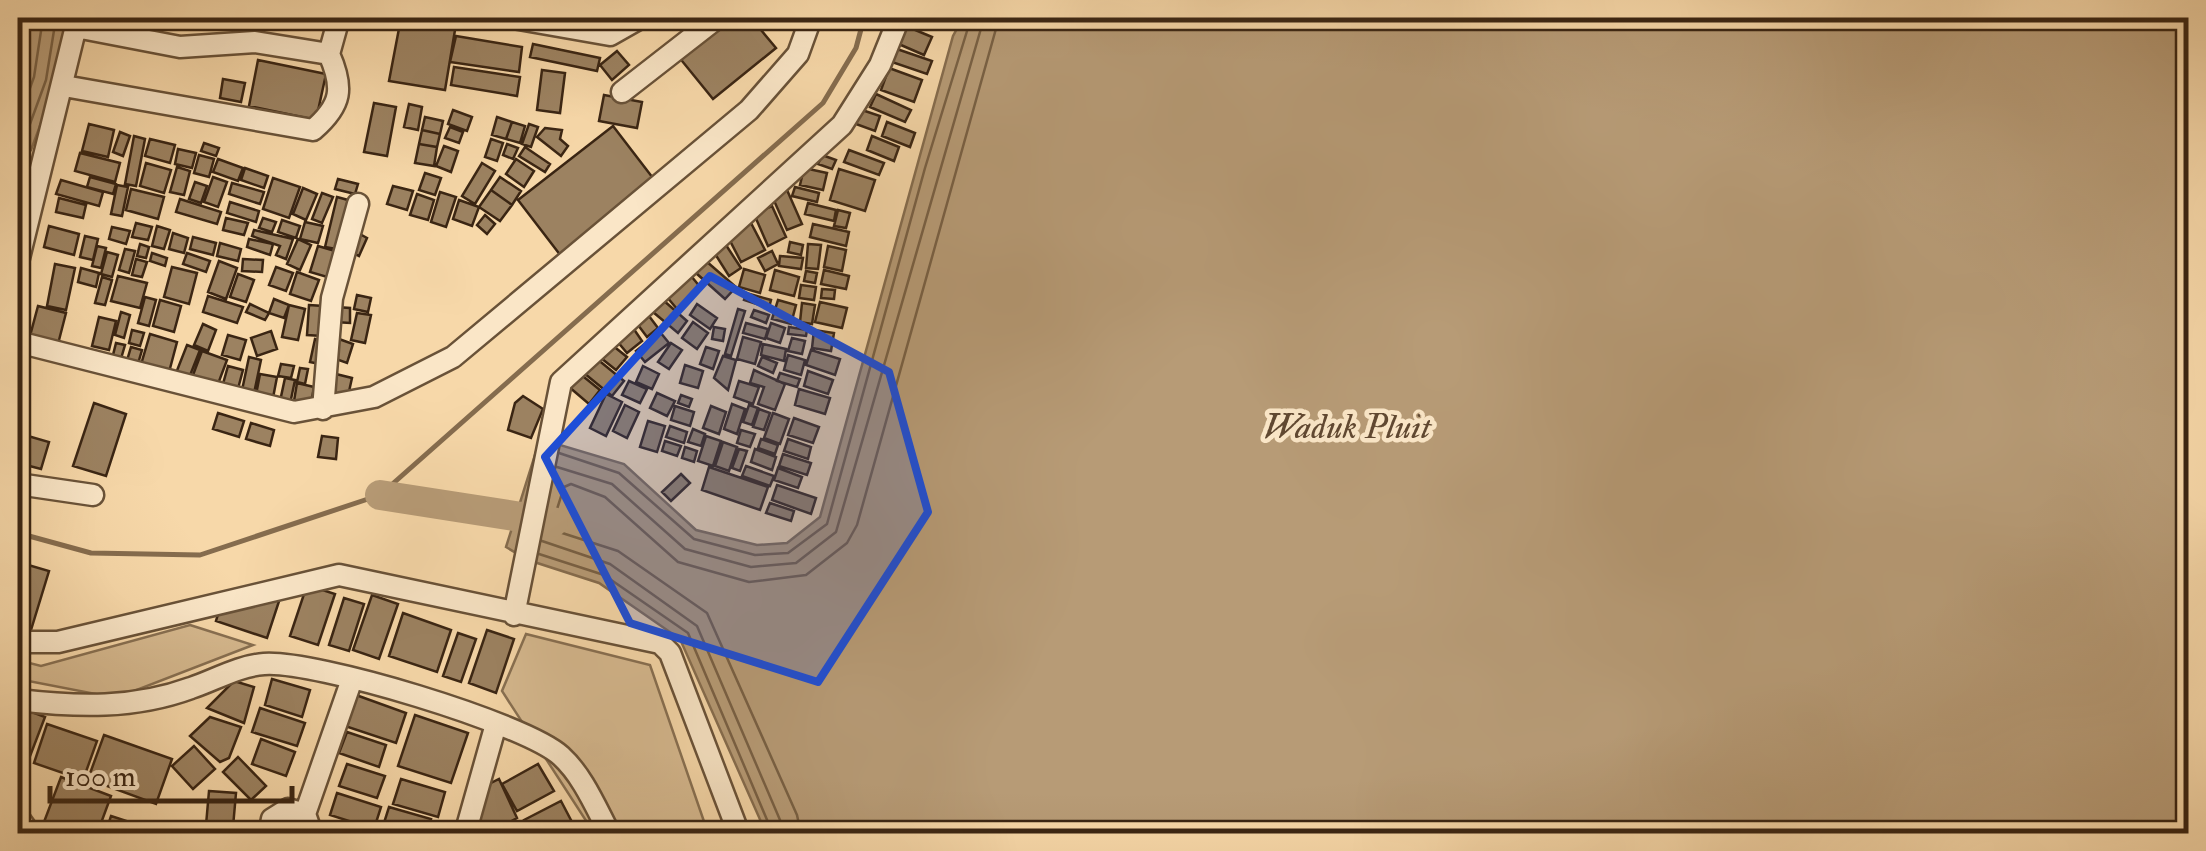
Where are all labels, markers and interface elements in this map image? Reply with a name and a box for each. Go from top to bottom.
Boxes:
water label: Waduk Pluit [1263,405,1433,449]
scale bar [50,741,292,803]
text: 100 m [65,758,136,795]

